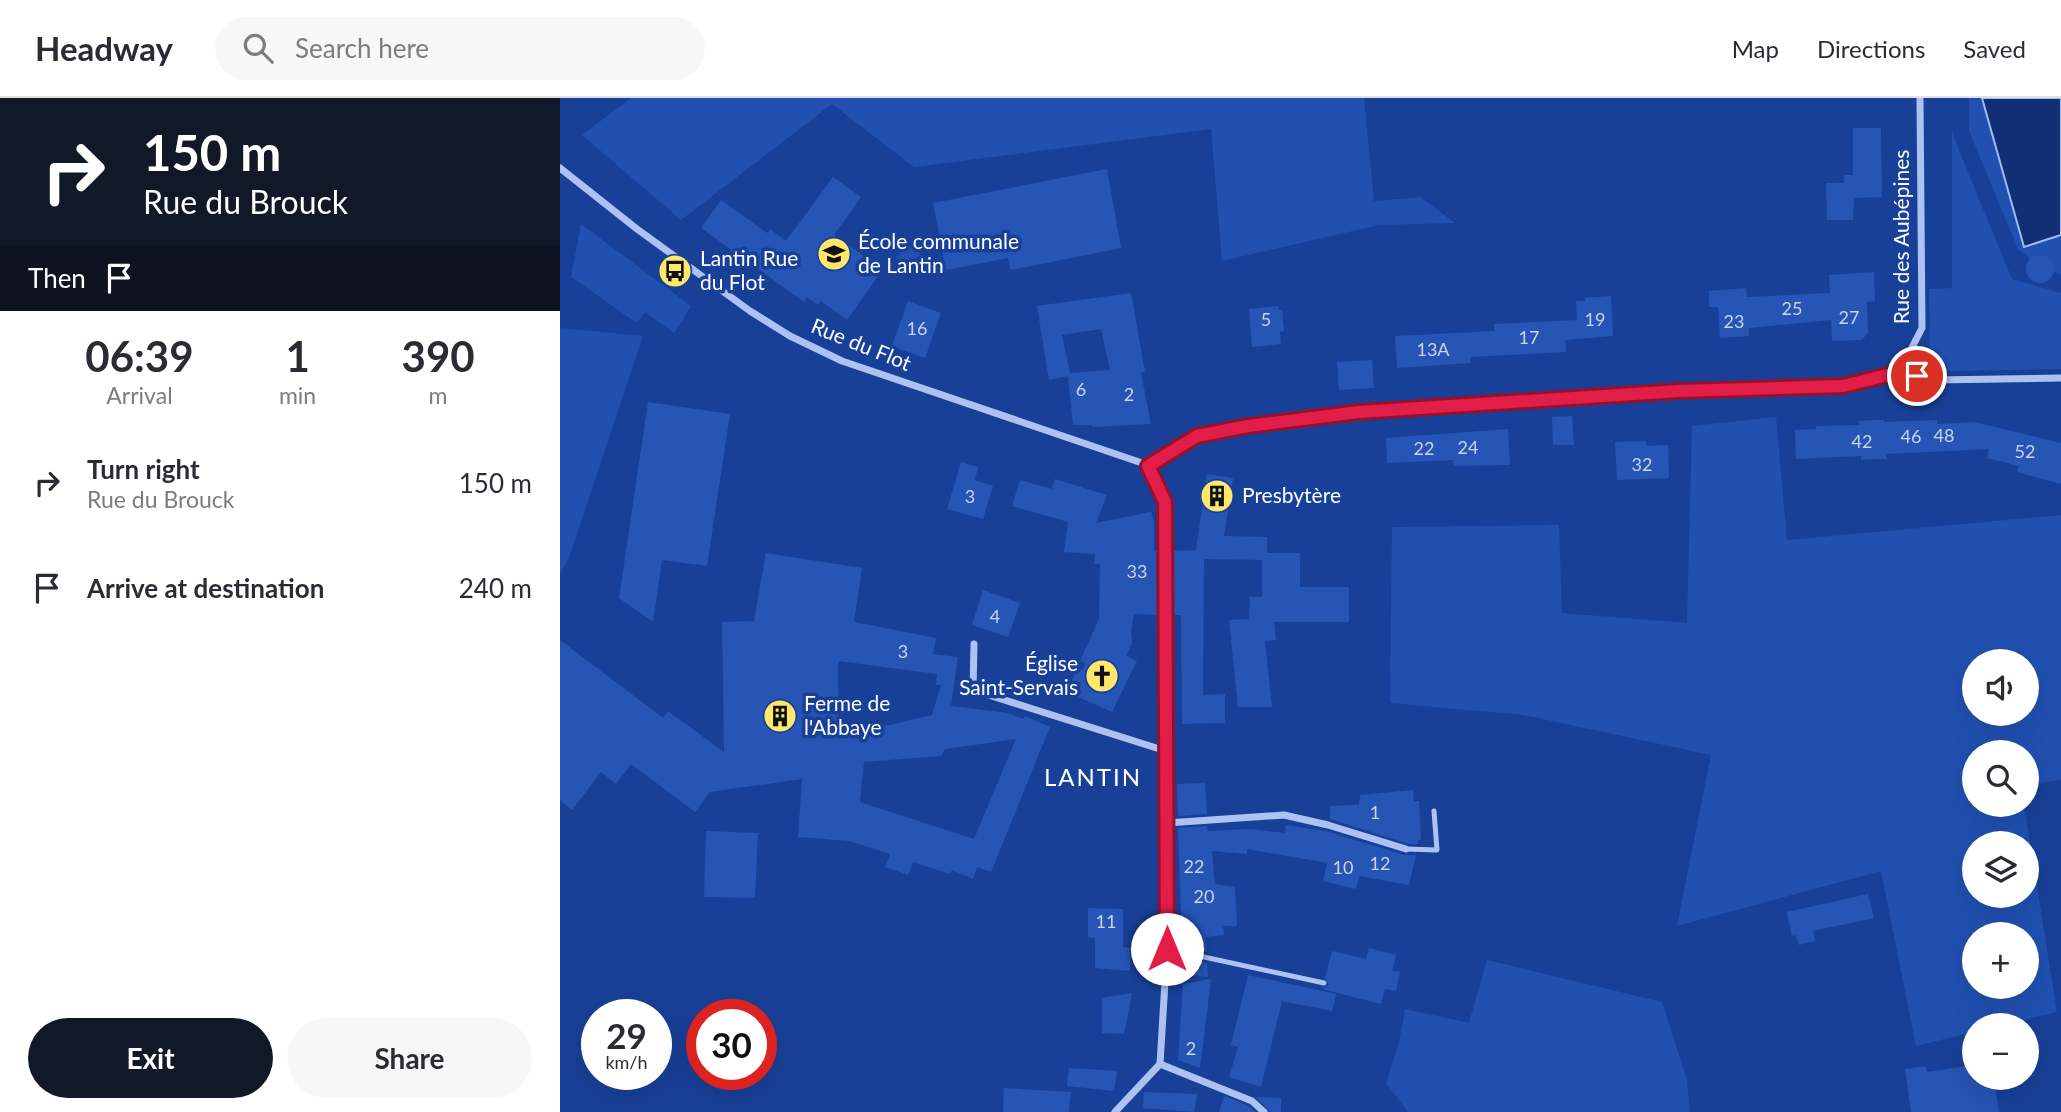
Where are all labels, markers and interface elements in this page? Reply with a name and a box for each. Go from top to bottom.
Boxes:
search box [215,17,705,80]
text: Headway [35,28,173,68]
icon: search [239,29,277,67]
text: Search here [295,32,429,64]
text: Map [1732,34,1779,63]
text: Directions [1817,34,1925,63]
text: Saved [1963,34,2026,63]
text: 150 m [143,123,281,181]
icon: right [28,126,119,217]
street label: Rue des Aubépines [1888,150,1913,324]
text: Rue du Brouck [143,182,348,221]
place label: École communale de Lantin [858,228,1019,277]
school or university icon: École communale de Lantin [815,235,853,273]
place label: Lantin Rue du Flot [700,245,798,294]
bus stop icon: Lantin Rue du Flot [656,252,694,290]
icon: arrive [100,259,138,297]
text: Then [28,262,86,294]
house number: 25 [1782,297,1802,319]
house number: 27 [1839,306,1859,328]
house number: 5 [1261,308,1271,330]
house number: 19 [1585,308,1605,330]
house number: 23 [1724,310,1744,332]
street label: Rue du Flot [808,312,916,375]
house number: 16 [907,317,927,339]
house number: 17 [1519,326,1539,348]
text: 06:39 [85,331,194,381]
text: 1 [285,331,310,381]
text: 390 [402,331,475,381]
house number: 13A [1416,338,1450,360]
pin [1887,346,1947,406]
icon: arrive [1898,357,1936,395]
house number: 6 [1076,378,1086,400]
text: Arrival [106,381,173,409]
text: min [279,381,316,409]
text: m [429,381,448,409]
house number: 2 [1124,383,1134,405]
house number: 48 [1934,424,1954,446]
house number: 46 [1901,425,1921,447]
house number: 42 [1852,430,1872,452]
house number: 24 [1458,436,1478,458]
house number: 22 [1414,437,1434,459]
house number: 52 [2015,440,2035,462]
text: Turn right [87,453,200,485]
house number: 32 [1632,453,1652,475]
icon: right [28,464,66,502]
text: 150 m [459,467,532,499]
building icon: Presbytère [1198,477,1236,515]
place label: Presbytère [1242,482,1341,507]
text: Rue du Brouck [87,485,234,513]
house number: 3 [965,485,975,507]
house number: 33 [1127,560,1147,582]
icon: arrive [28,569,66,607]
text: Arrive at destination [87,572,324,604]
text: 240 m [459,572,532,604]
house number: 4 [990,605,1000,627]
house number: 3 [898,640,908,662]
map controls [1962,649,2039,1090]
button: sound [1962,649,2039,726]
place label: Église Saint-Servais [959,650,1078,699]
church icon: Église Saint-Servais [1083,657,1121,695]
place label: Ferme de l'Abbaye [804,690,890,739]
building icon: Ferme de l'Abbaye [761,697,799,735]
button: search [1962,740,2039,817]
district label: LANTIN [1044,762,1142,791]
house number: 1 [1370,801,1380,823]
button: layers [1962,831,2039,908]
house number: 12 [1370,852,1390,874]
house number: 22 [1184,855,1204,877]
house number: 10 [1333,856,1353,878]
house number: 20 [1194,885,1214,907]
house number: 11 [1096,910,1116,932]
position arrow [1130,912,1204,986]
button: + [1962,922,2039,999]
speed limit sign: 30 [686,999,777,1090]
button: − [1962,1013,2039,1090]
text: 29 [606,1014,647,1056]
button: Exit [28,1018,273,1098]
button: Share [287,1018,532,1098]
house number: 2 [1186,1037,1196,1059]
text: km/h [605,1051,648,1073]

